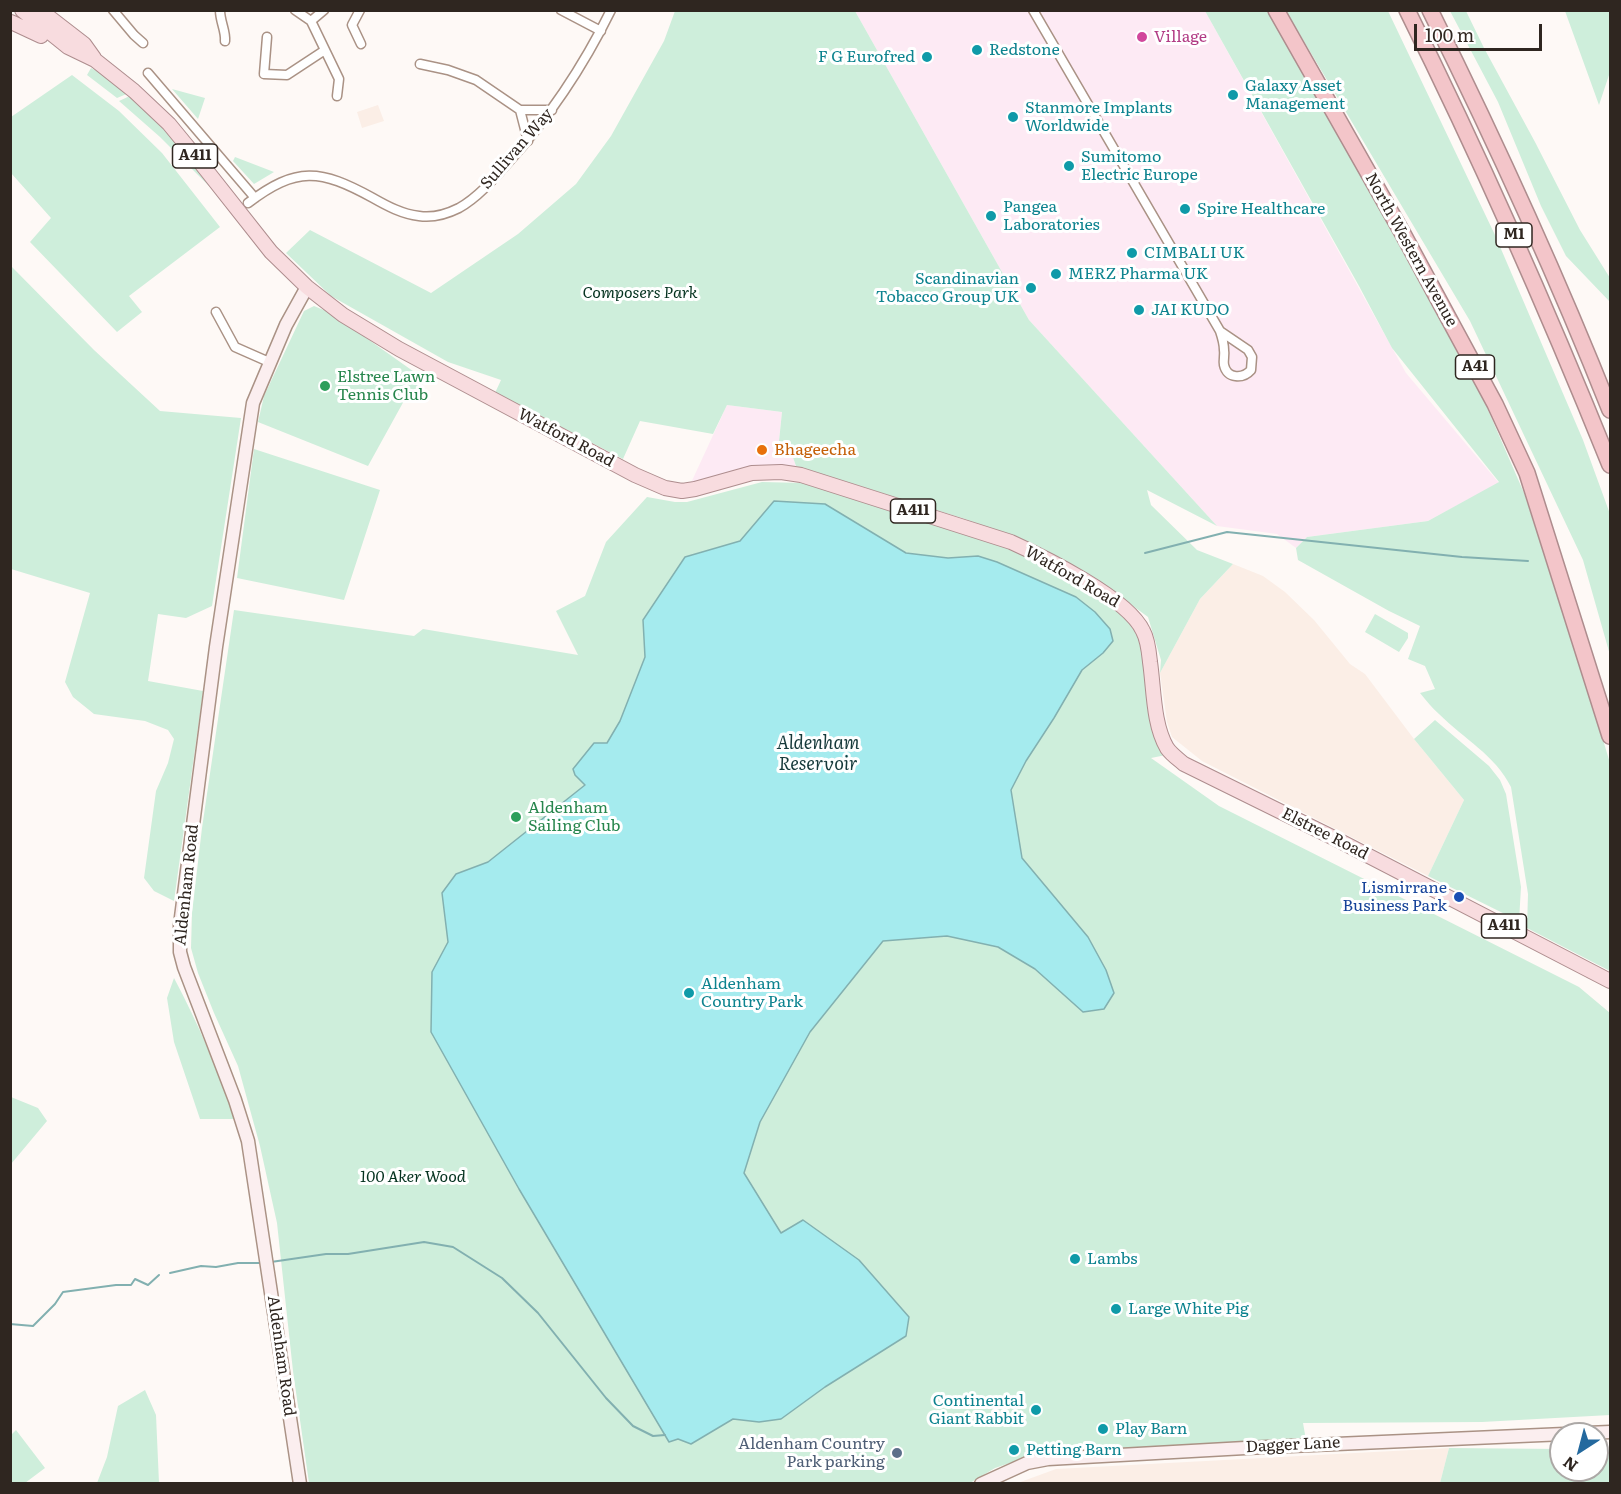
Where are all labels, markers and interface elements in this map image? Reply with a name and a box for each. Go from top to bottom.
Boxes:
scale bar [1417,12,1544,50]
text: 100 m [1425,21,1474,48]
place label: Village [1154,27,1207,47]
marker: Village [1135,30,1149,44]
place label: Redstone [989,40,1060,60]
marker: Redstone [970,43,984,57]
place label: F G Eurofred [818,47,915,67]
marker: F G Eurofred [920,50,934,64]
place label: Galaxy Asset Management [1245,76,1345,114]
marker: Galaxy Asset Management [1226,88,1240,102]
place label: Stanmore Implants Worldwide [1025,98,1172,136]
street label: Sullivan Way [477,105,557,193]
marker: Stanmore Implants Worldwide [1006,110,1020,124]
road number: A411 [172,144,218,168]
place label: Sumitomo Electric Europe [1081,147,1198,185]
marker: Sumitomo Electric Europe [1062,159,1076,173]
street label: North Western Avenue [1361,170,1461,330]
place label: Pangea Laboratories [1003,197,1100,235]
place label: Spire Healthcare [1197,199,1325,219]
marker: Spire Healthcare [1178,202,1192,216]
marker: Pangea Laboratories [984,209,998,223]
road number: M1 [1496,223,1532,247]
place label: CIMBALI UK [1144,243,1245,263]
marker: CIMBALI UK [1125,246,1139,260]
place label: MERZ Pharma UK [1068,264,1208,284]
marker: MERZ Pharma UK [1049,267,1063,281]
place label: Scandinavian Tobacco Group UK [876,269,1019,307]
marker: Scandinavian Tobacco Group UK [1024,281,1038,295]
park label: Composers Park [582,283,698,303]
place label: JAI KUDO [1151,300,1229,320]
marker: JAI KUDO [1132,303,1146,317]
road number: A41 [1456,355,1494,379]
place label: Elstree Lawn Tennis Club [337,367,435,405]
marker: Elstree Lawn Tennis Club [318,379,332,393]
street label: Watford Road [515,405,617,471]
place label: Bhageecha [774,440,856,460]
marker: Bhageecha [755,443,769,457]
road number: A411 [890,499,936,523]
street label: Watford Road [1021,542,1123,612]
water label: Aldenham Reservoir [777,733,859,776]
place label: Aldenham Sailing Club [528,798,620,836]
street label: Elstree Road [1278,804,1372,864]
marker: Aldenham Sailing Club [509,810,523,824]
street label: Aldenham Road [171,823,203,947]
place label: Lismirrane Business Park [1342,878,1447,916]
marker: Lismirrane Business Park [1452,890,1466,904]
road number: A411 [1482,914,1526,938]
place label: Aldenham Country Park [701,974,803,1012]
marker: Aldenham Country Park [682,986,696,1000]
park label: 100 Aker Wood [360,1167,466,1187]
place label: Lambs [1087,1249,1137,1269]
marker: Lambs [1068,1252,1082,1266]
street label: Aldenham Road [263,1294,299,1418]
place label: Large White Pig [1128,1299,1249,1319]
marker: Large White Pig [1109,1302,1123,1316]
place label: Continental Giant Rabbit [929,1391,1024,1429]
marker: Continental Giant Rabbit [1029,1403,1043,1417]
place label: Play Barn [1115,1419,1187,1439]
marker: Play Barn [1096,1422,1110,1436]
north arrow [1549,1422,1609,1482]
street label: Dagger Lane [1245,1433,1341,1457]
place label: Aldenham Country Park parking [738,1434,885,1472]
place label: Petting Barn [1026,1440,1122,1460]
marker: Petting Barn [1007,1443,1021,1457]
marker: Aldenham Country Park parking [890,1446,904,1460]
text: N [1557,1451,1582,1479]

